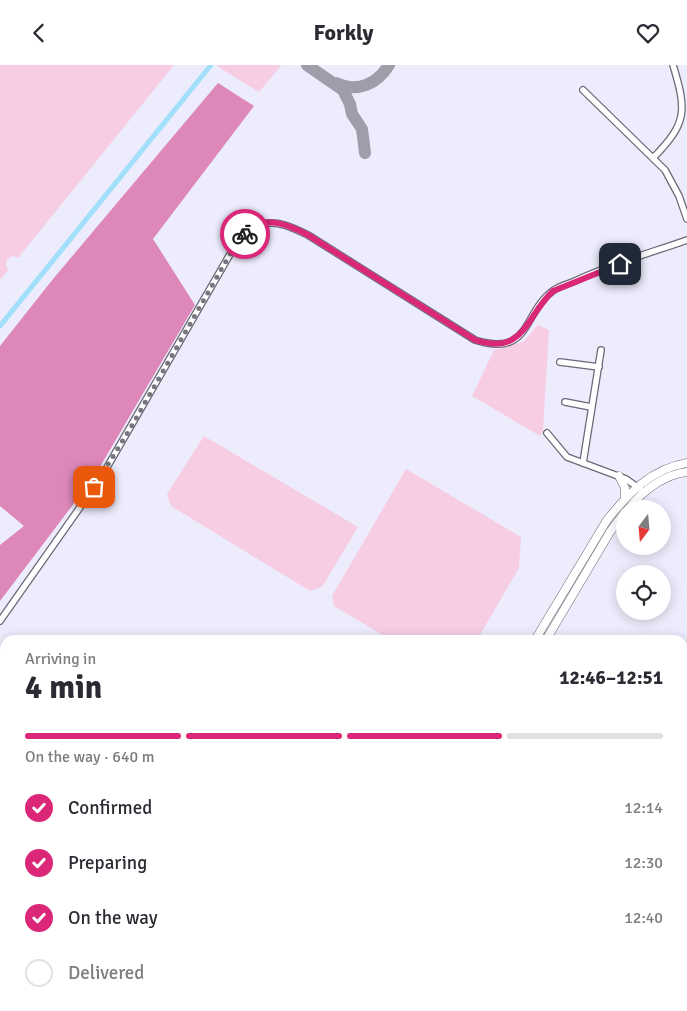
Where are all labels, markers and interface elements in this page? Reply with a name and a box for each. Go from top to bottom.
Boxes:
icon: back [25,19,53,47]
text: Forkly [313,19,374,46]
icon: heart [634,19,662,47]
courier [220,209,270,259]
icon: bike [231,220,259,248]
pin [599,243,641,285]
icon: home [606,250,634,278]
pin [73,466,115,508]
icon: bag [80,473,108,501]
north arrow [616,500,671,555]
map controls [616,500,671,620]
button: locate [616,565,671,620]
text: Arriving in [25,649,96,669]
text: 12:46–12:51 [559,666,663,690]
text: 4 min [25,668,102,707]
text: On the way · 640 m [25,747,155,767]
icon: check [25,794,53,822]
text: Confirmed [68,796,152,820]
text: 12:14 [624,798,663,818]
icon: check [25,849,53,877]
text: Preparing [68,851,147,875]
text: 12:30 [624,853,663,873]
icon: check [25,904,53,932]
text: On the way [68,906,158,930]
text: 12:40 [624,908,663,928]
text: Delivered [68,961,144,985]

